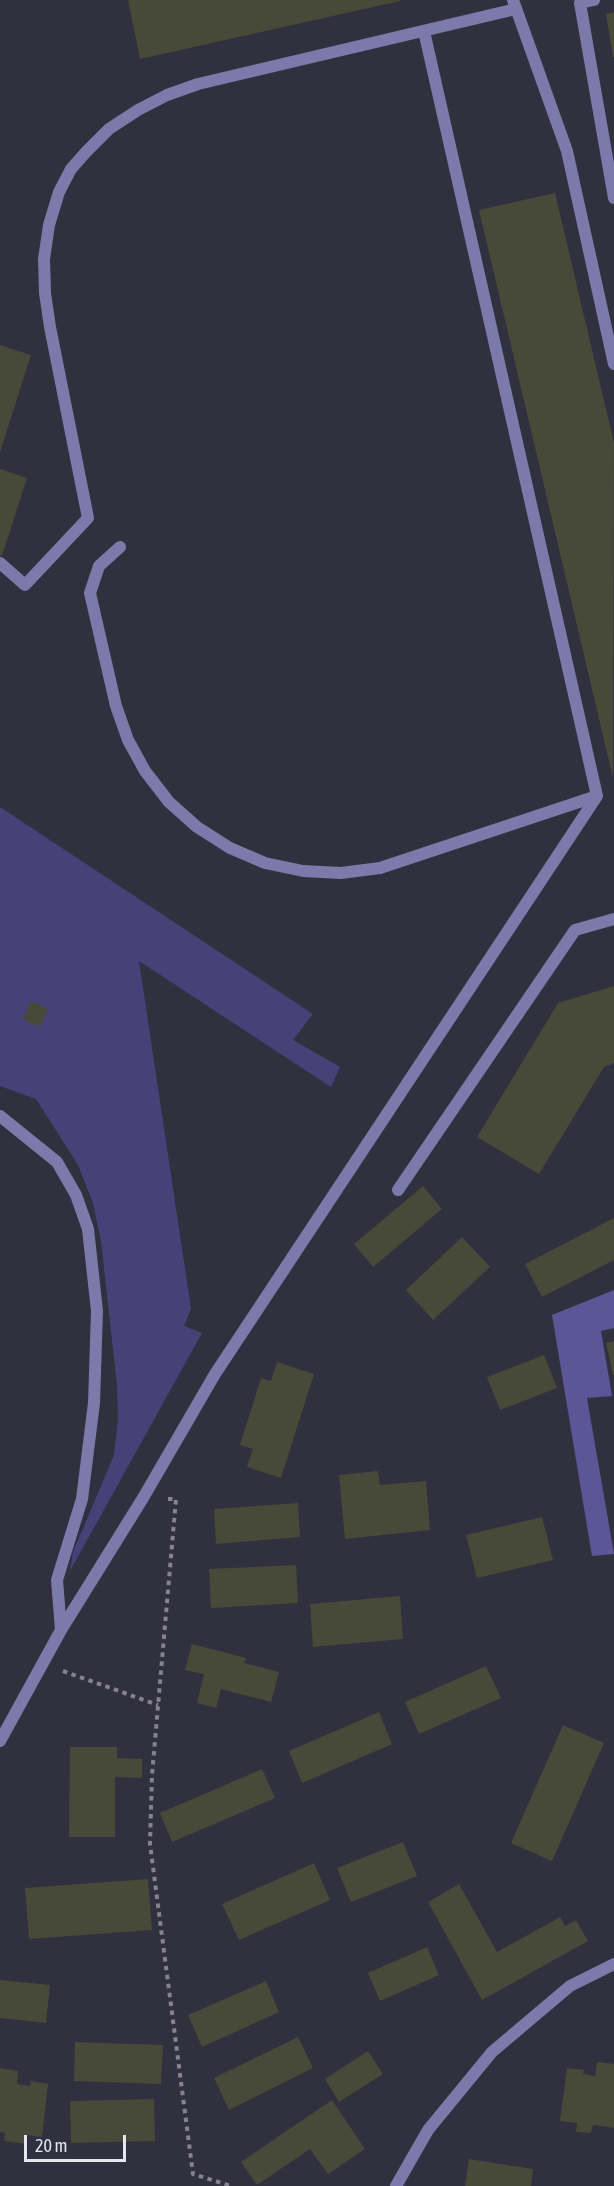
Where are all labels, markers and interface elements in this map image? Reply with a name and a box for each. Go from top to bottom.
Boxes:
scale bar [27,2123,129,2161]
text: 20 m [35,2135,67,2156]

